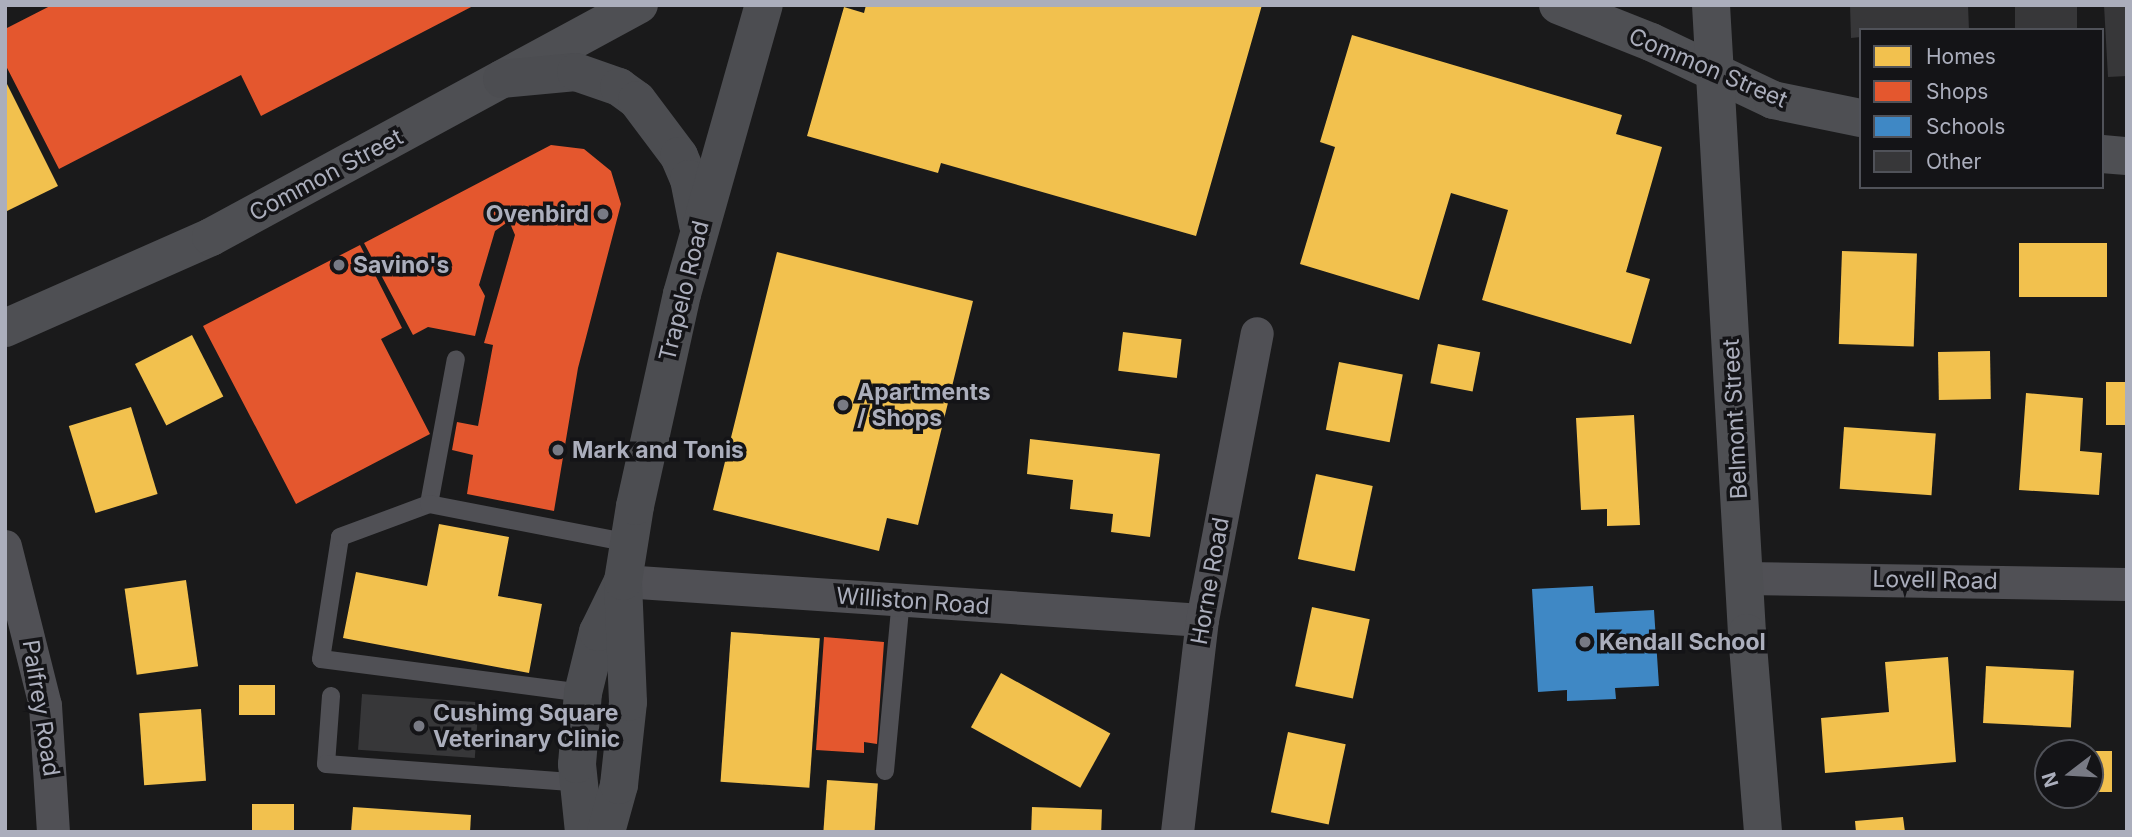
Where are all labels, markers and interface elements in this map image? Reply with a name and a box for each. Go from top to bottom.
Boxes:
street label: Common Street [1625,22,1791,114]
legend [1859,28,2104,189]
text: Homes [1926,44,1996,69]
text: Shops [1926,79,1988,104]
text: Schools [1926,114,2005,139]
street label: Common Street [245,123,407,227]
text: Other [1926,149,1982,174]
place label: Ovenbird [486,200,589,228]
marker: Ovenbird [595,206,611,222]
street label: Trapelo Road [653,218,715,364]
place label: Savino's [353,251,450,279]
marker: Savino's [331,257,347,273]
street label: Belmont Street [1717,338,1753,500]
place label: Apartments / Shops [857,378,991,432]
marker: Apartments / Shops [835,397,851,413]
place label: Mark and Tonis [572,436,744,464]
marker: Mark and Tonis [550,442,566,458]
street label: Horne Road [1185,515,1235,647]
street label: Lovell Road [1872,565,1998,595]
street label: Williston Road [835,582,991,620]
place label: Kendall School [1599,628,1766,656]
marker: Kendall School [1577,634,1593,650]
street label: Palfrey Road [17,638,65,778]
place label: Cushimg Square Veterinary Clinic [433,699,620,753]
marker: Cushimg Square Veterinary Clinic [411,718,427,734]
north arrow [2034,739,2104,809]
text: N [2037,769,2063,790]

